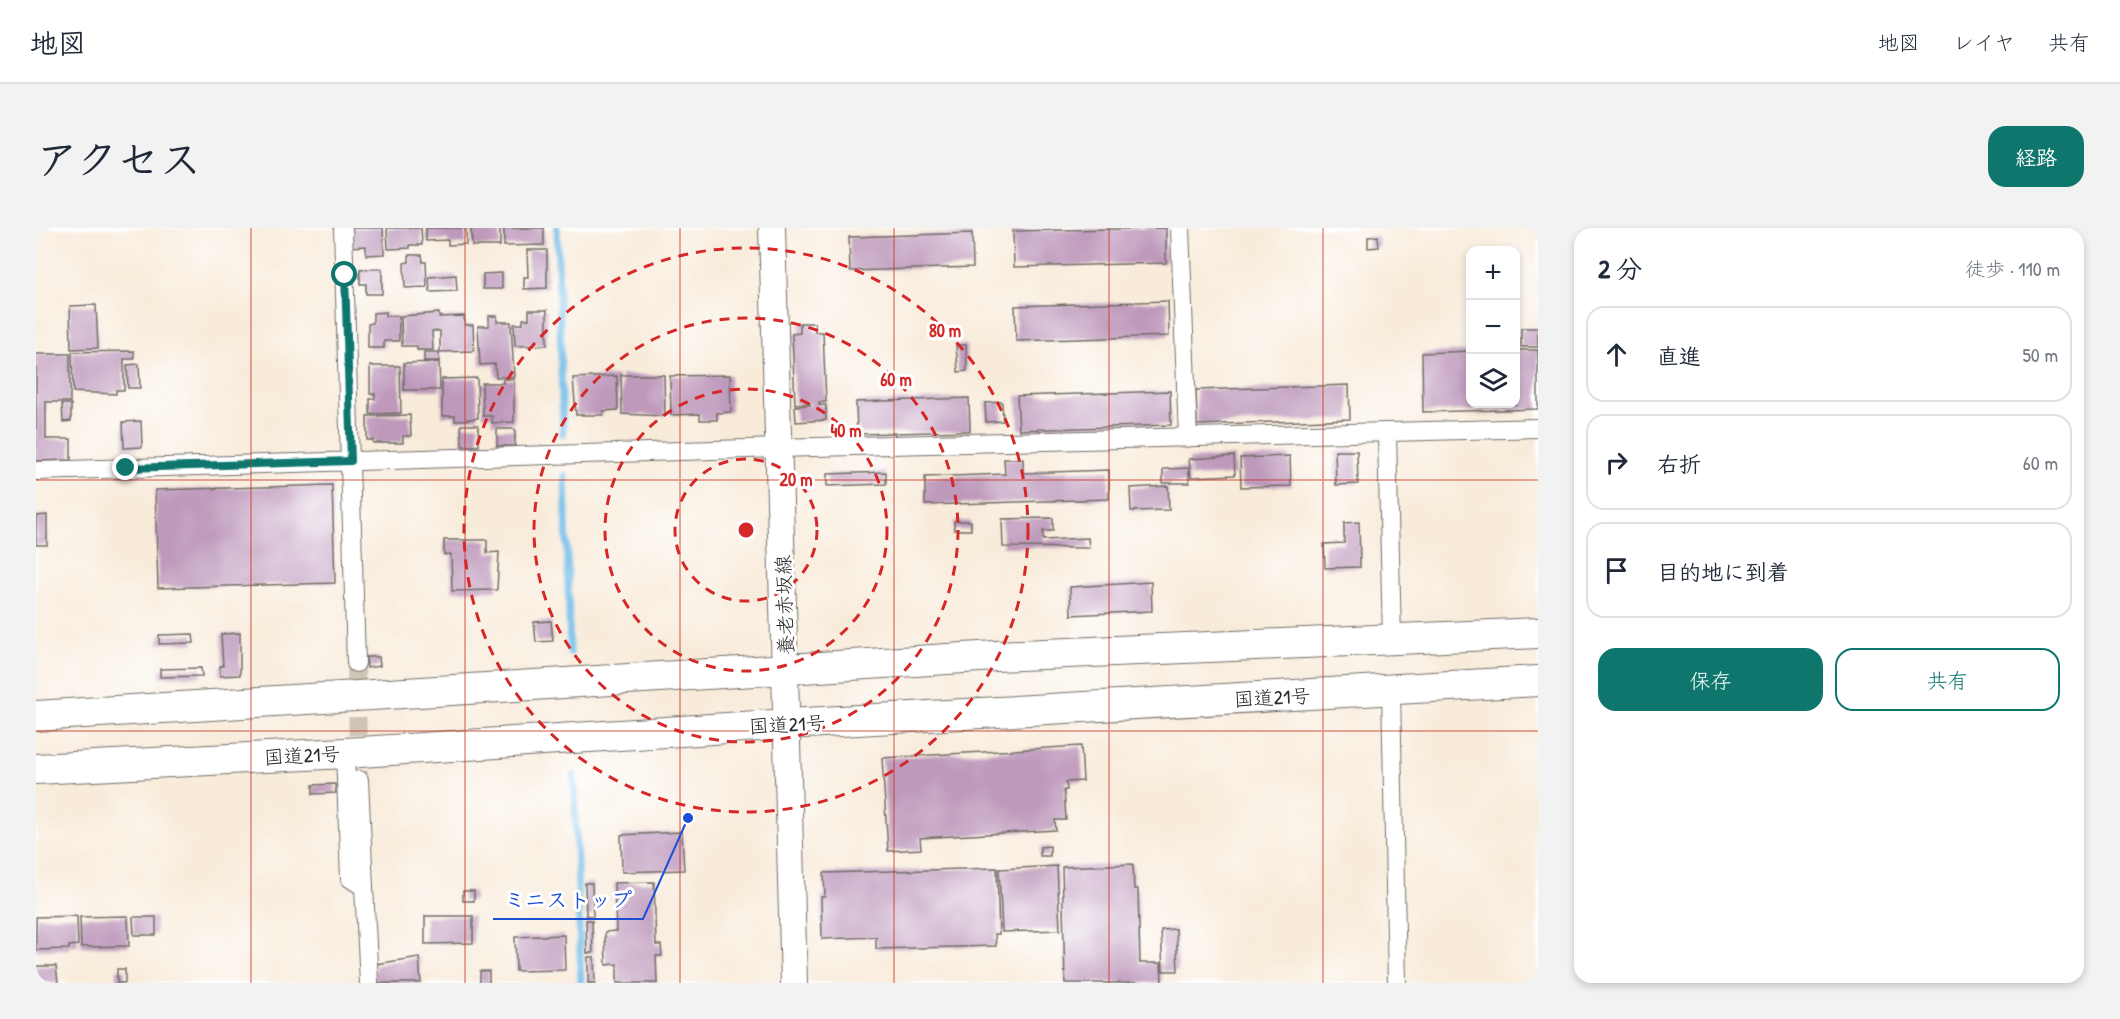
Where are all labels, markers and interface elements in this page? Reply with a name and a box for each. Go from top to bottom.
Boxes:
text: 地図 [30,24,86,62]
text: 地図 [1878,28,1920,57]
text: レイヤ [1953,28,2015,57]
text: 共有 [2048,28,2090,57]
button: 経路 [1988,126,2084,187]
text: アクセス [36,130,201,187]
map controls [1466,246,1520,408]
button: + [1466,246,1520,300]
text: 2 分 [1598,251,1642,286]
text: 徒歩 · 110 m [1965,255,2060,282]
route start [331,261,357,287]
button: − [1466,300,1520,354]
text: 80 m [929,318,961,343]
icon: ahead [1600,338,1633,371]
text: 直進 [1657,341,1701,371]
text: 50 m [2022,341,2058,368]
button: layers [1466,354,1520,408]
text: 60 m [880,367,912,392]
text: 40 m [830,418,862,443]
icon: right [1600,446,1633,479]
text: 右折 [1657,449,1701,479]
text: 60 m [2023,449,2058,476]
route end [112,454,138,480]
text: 20 m [780,467,812,492]
centre of rings [736,520,756,540]
icon: arrive [1600,554,1633,587]
street label: 養老赤坂線 [769,555,799,655]
text: 目的地に到着 [1657,557,1789,587]
button: 保存 [1598,648,1823,711]
button: 共有 [1835,648,2060,711]
street label: 国道21号 [1233,682,1311,712]
street label: 国道21号 [748,709,826,739]
street label: 国道21号 [263,740,341,770]
callout: ミニストップ [493,880,643,919]
text: ミニストップ [504,885,632,914]

